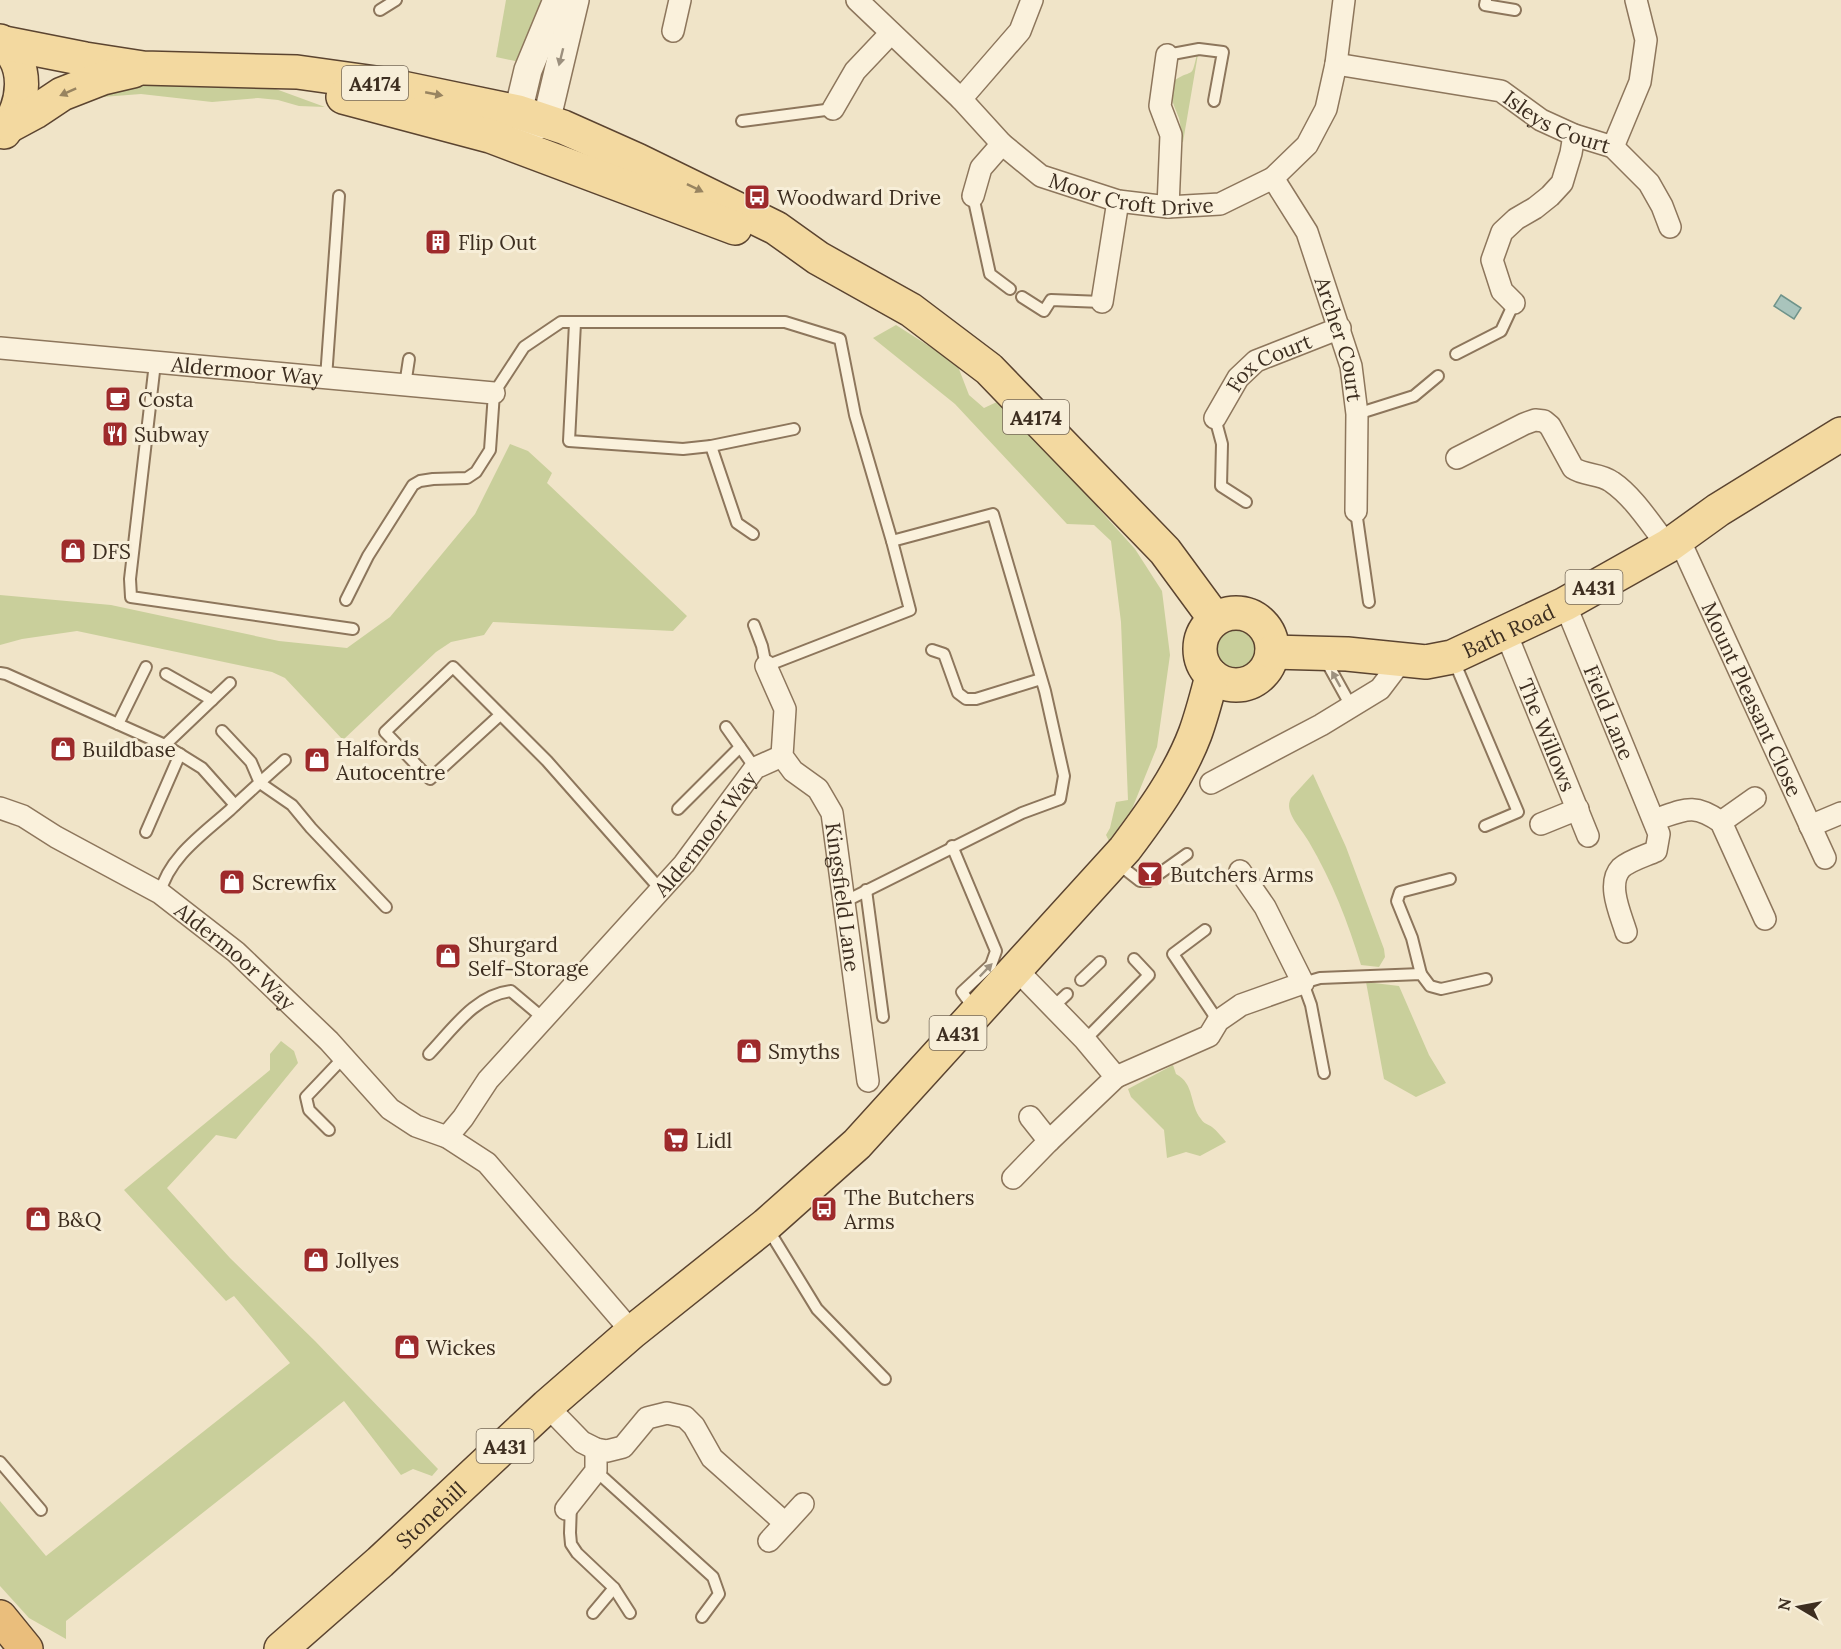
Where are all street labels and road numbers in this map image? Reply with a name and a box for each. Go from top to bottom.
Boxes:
road number: A4174 [342,66,408,100]
street label: Isleys Court [1498,84,1615,159]
street label: Moor Croft Drive [1046,166,1214,221]
street label: Archer Court [1309,272,1369,404]
street label: Fox Court [1220,327,1316,397]
street label: Aldermoor Way [169,350,324,391]
road number: A4174 [1003,400,1069,434]
road number: A431 [1566,570,1622,604]
street label: Bath Road [1458,597,1559,664]
street label: Mount Pleasant Close [1696,597,1809,801]
street label: Field Lane [1578,661,1641,764]
street label: The Willows [1512,675,1582,795]
street label: Aldermoor Way [647,765,762,903]
street label: Kingsfield Lane [820,821,867,973]
street label: Aldermoor Way [169,896,302,1016]
road number: A431 [930,1016,986,1050]
road number: A431 [476,1429,534,1463]
street label: Stonehill [390,1475,471,1554]

